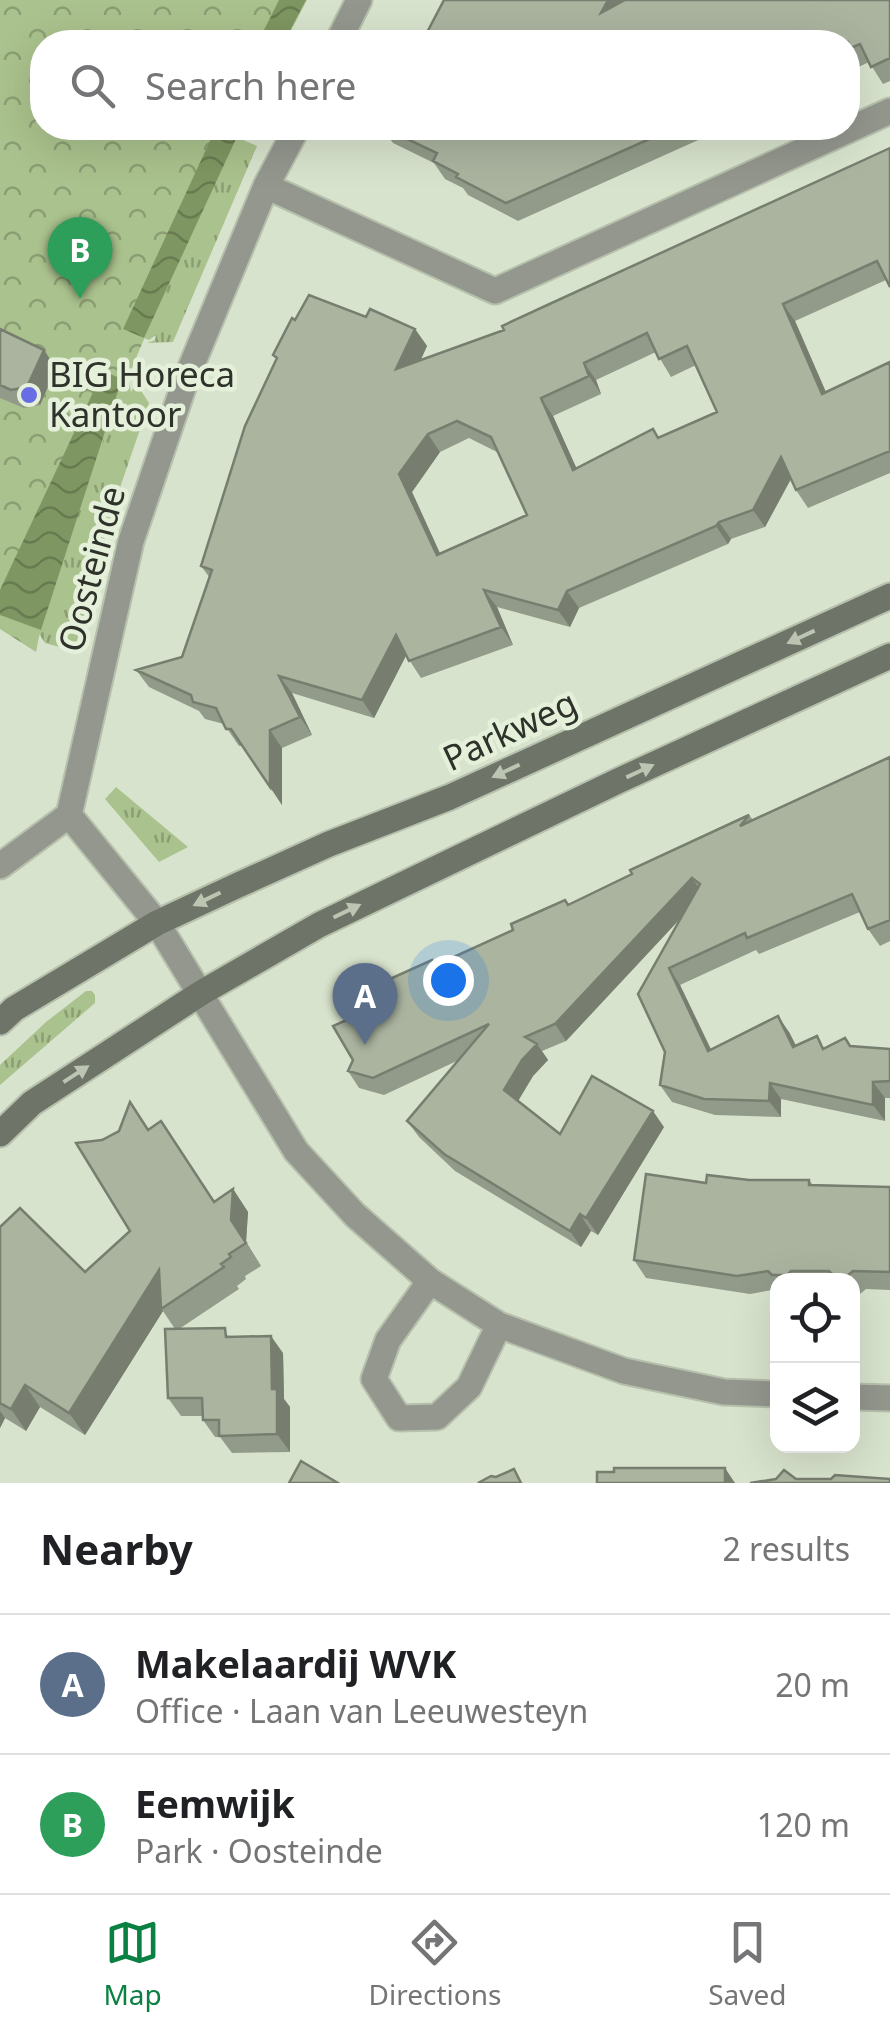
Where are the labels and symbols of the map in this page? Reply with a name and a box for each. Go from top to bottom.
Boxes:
pin: B [48,216,112,299]
place label: BIG Horeca Kantoor [49,350,235,437]
marker: BIG Horeca Kantoor [18,384,40,406]
street label: Oosteinde [46,481,135,657]
one-way arrow [787,628,816,645]
street label: Parkweg [435,678,584,781]
one-way arrow [626,762,655,779]
one-way arrow [491,763,520,780]
one-way arrow [192,891,221,908]
one-way arrow [333,903,362,920]
your location [423,955,474,1006]
pin: A [332,962,398,1045]
one-way arrow [62,1066,90,1084]

